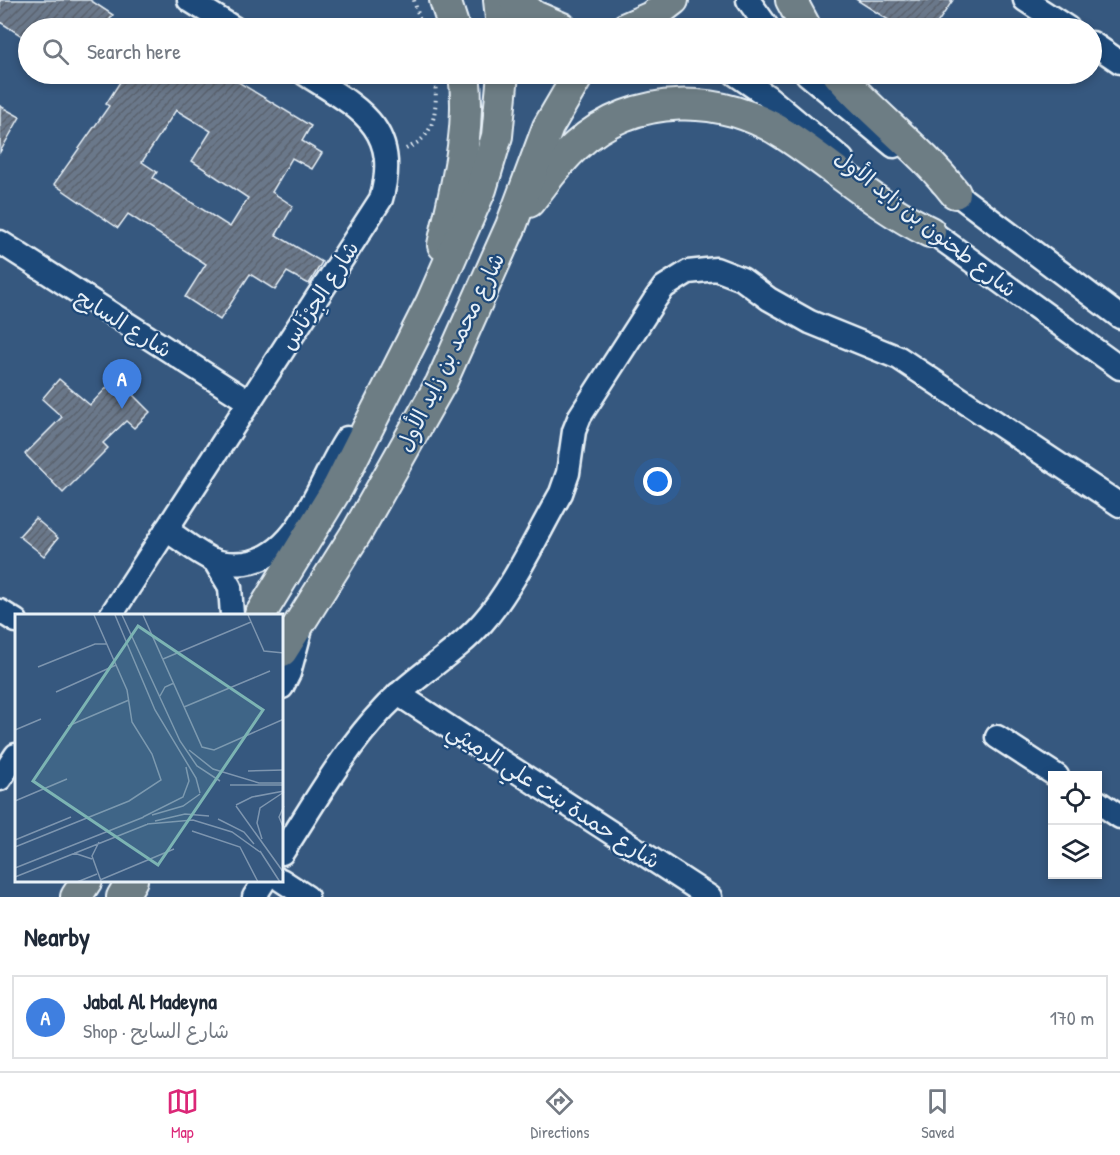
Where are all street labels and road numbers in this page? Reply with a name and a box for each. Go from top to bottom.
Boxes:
street label: شارع طحنون بن زايد الأول [828,142,1023,304]
street label: شارع الجِرْنَاس [273,235,368,357]
street label: شارع محمد بن زايد الأول [389,248,512,457]
street label: شارع السايح [70,282,178,365]
street label: شارع حمدة بنت علي الرميثي [439,715,666,879]

